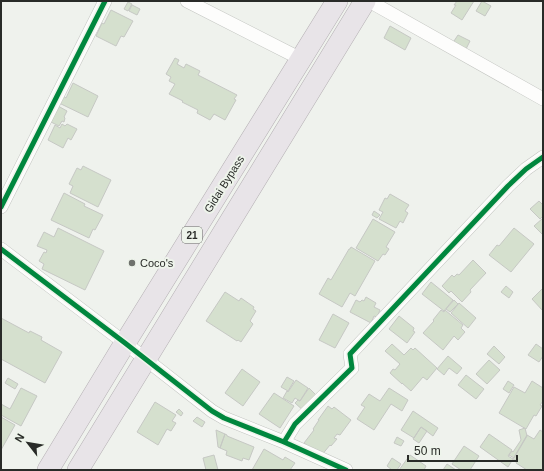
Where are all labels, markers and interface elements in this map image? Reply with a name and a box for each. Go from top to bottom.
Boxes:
street label: Gidai Bypass [202,153,247,215]
road number: 21 [182,227,202,243]
place label: Coco's [140,257,174,269]
marker: Coco's [127,258,137,268]
north arrow [8,423,48,463]
text: N [12,431,27,444]
scale bar [408,437,517,463]
text: 50 m [414,444,441,458]

